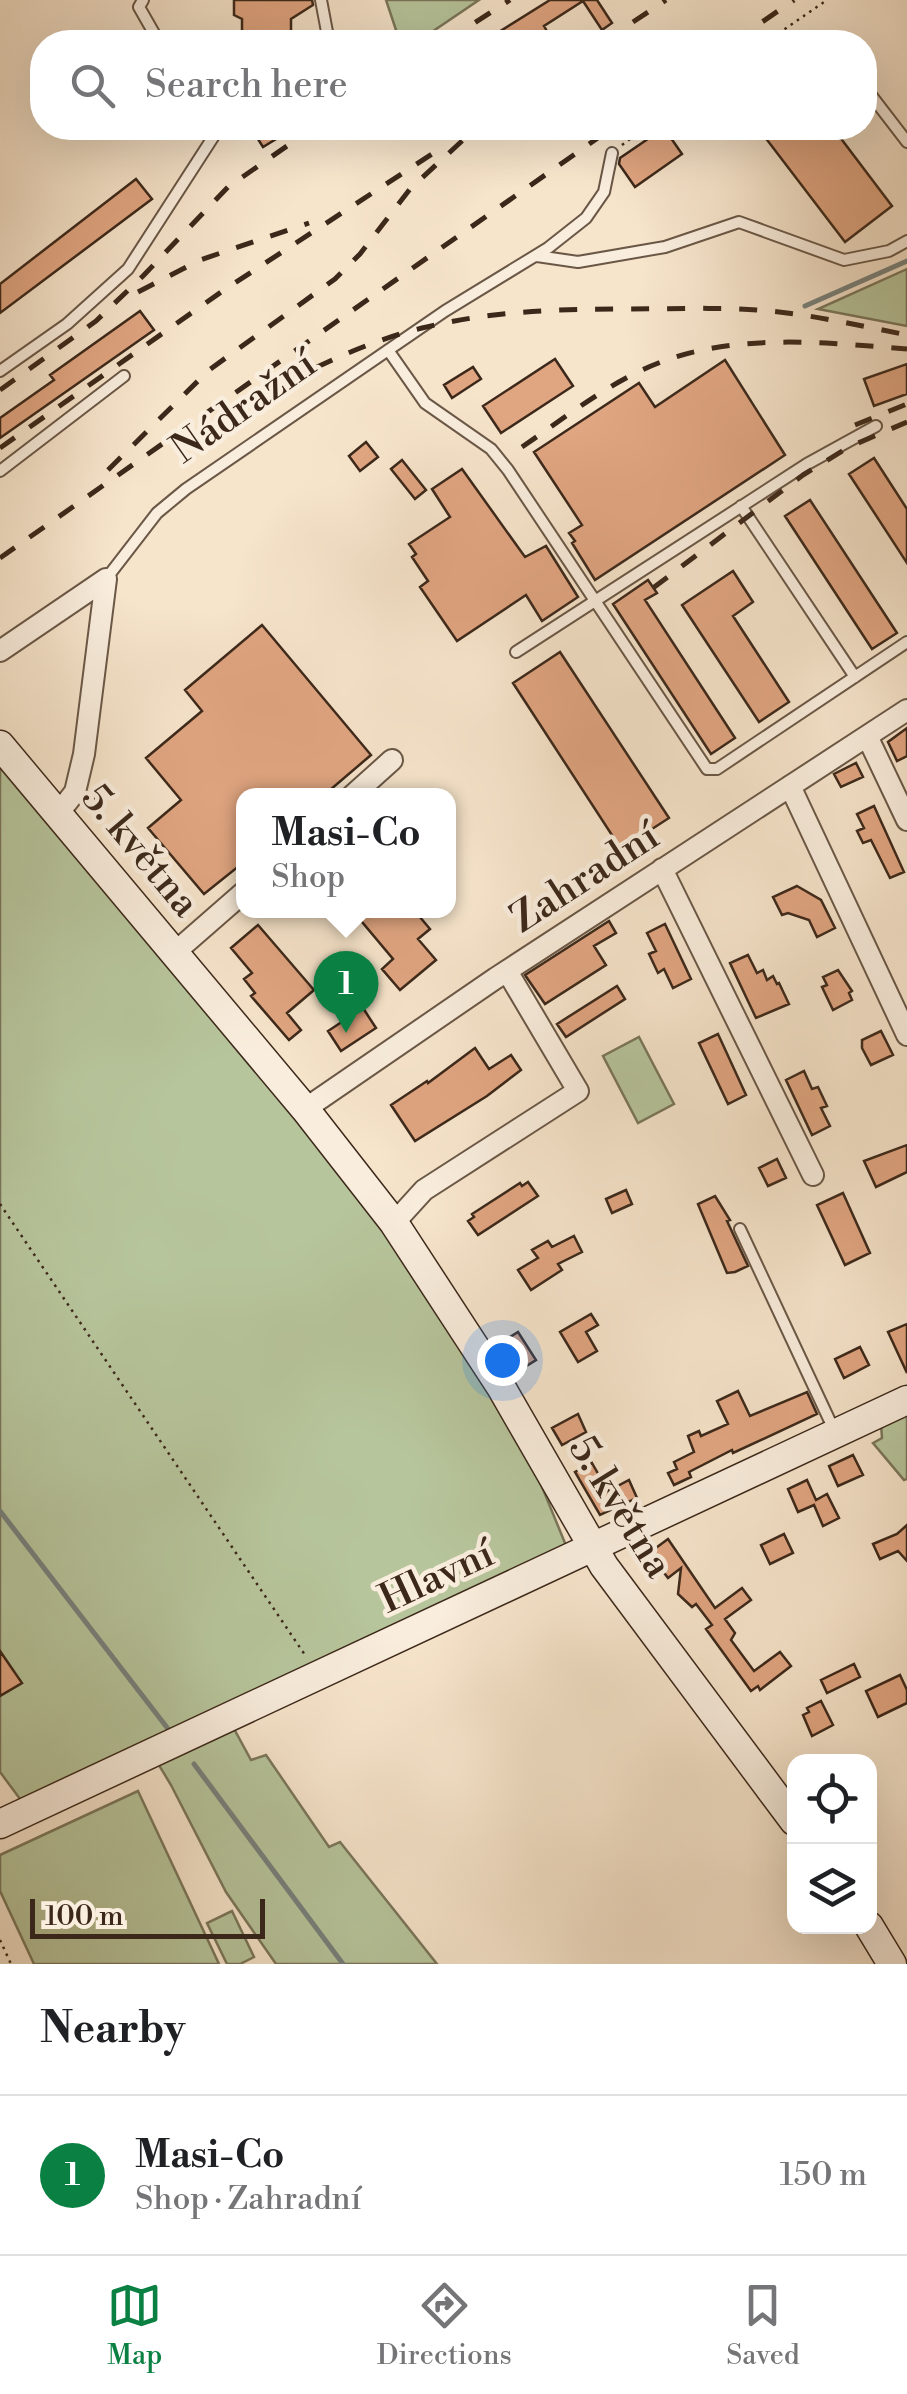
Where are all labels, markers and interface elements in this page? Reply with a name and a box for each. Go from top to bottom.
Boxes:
search box [30,30,877,140]
icon: search [65,58,120,113]
text: Search here [145,62,348,109]
street label: Nádražní [162,338,328,475]
street label: 5. května [70,774,210,928]
popup [236,788,456,918]
text: Masi-Co [271,810,421,857]
street label: Zahradní [501,811,670,945]
text: Shop [271,857,345,897]
pin: 1 [314,950,378,1033]
your location [477,1335,528,1386]
street label: 5. května [557,1427,683,1588]
street label: Hlavní [372,1528,504,1625]
map controls [787,1754,877,1934]
button: locate [787,1754,877,1844]
button: layers [787,1844,877,1934]
scale bar [30,1894,265,1938]
text: 100 m [45,1899,124,1934]
text: Nearby [40,2003,185,2056]
text: Masi-Co [135,2132,284,2179]
text: 1 [65,2155,80,2195]
text: 150 m [780,2155,867,2195]
text: Shop · Zahradní [135,2179,361,2219]
tab: Map [107,2278,162,2373]
tab: Directions [377,2278,512,2373]
tab: Saved [726,2278,800,2373]

